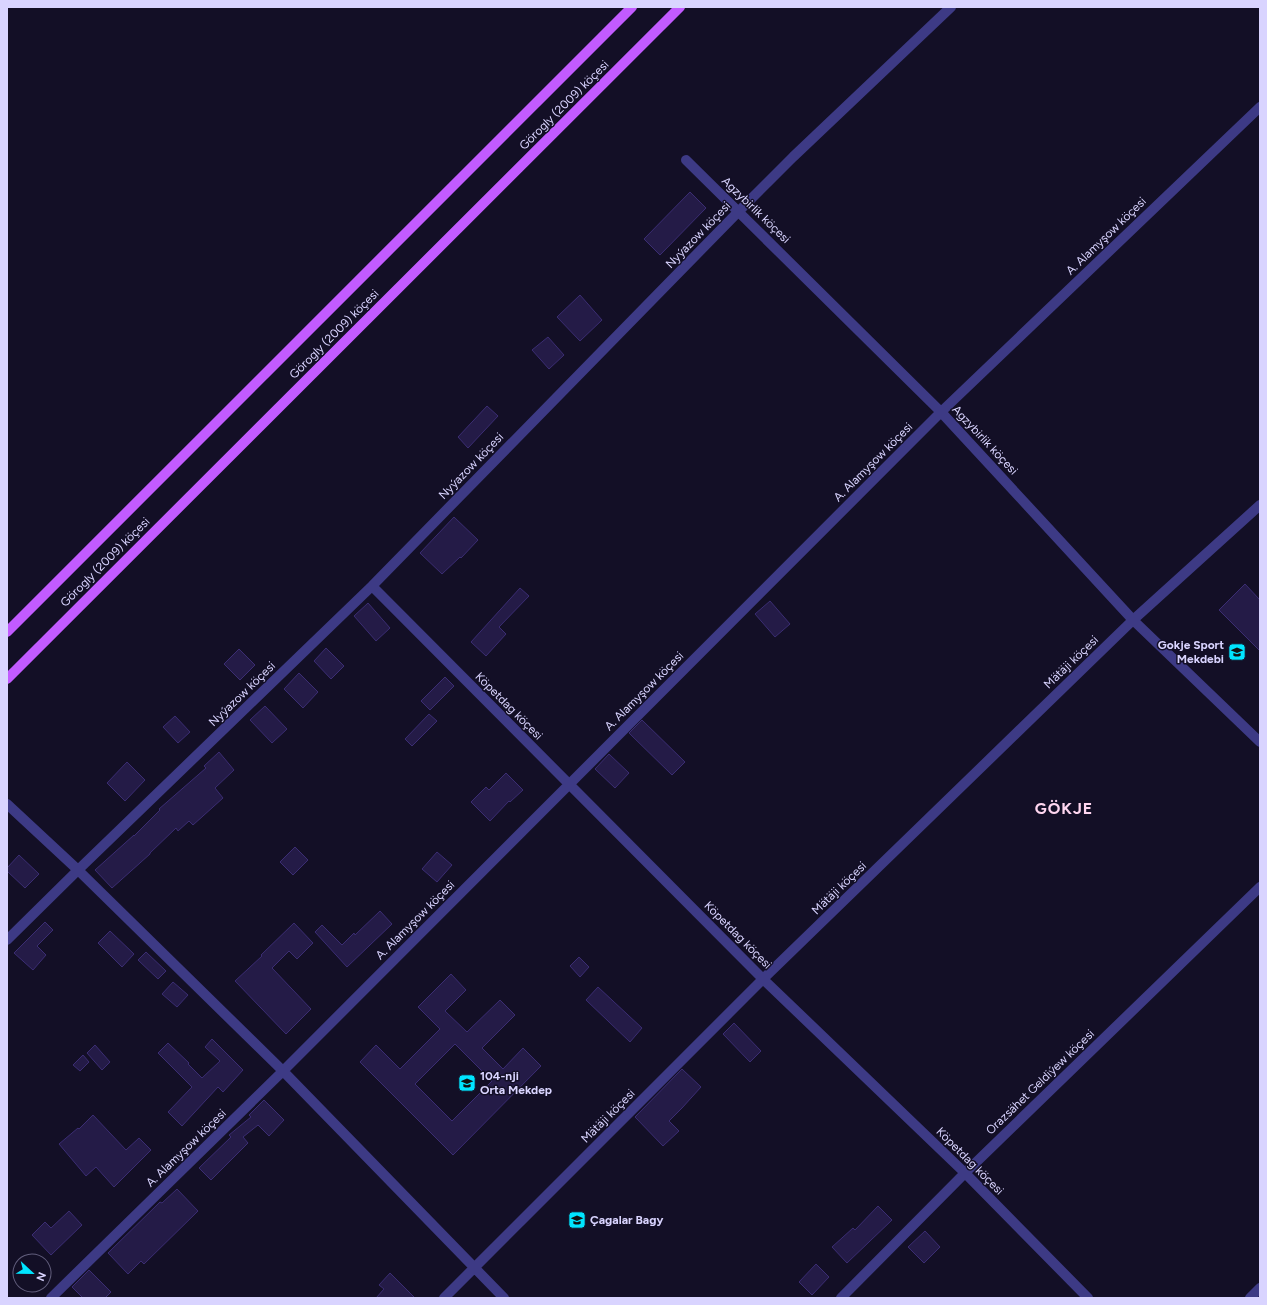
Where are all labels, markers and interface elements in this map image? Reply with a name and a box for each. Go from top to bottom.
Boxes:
street label: Görogly (2009) köçesi [516,57,612,153]
street label: Agzybirlik köçesi [719,174,793,246]
street label: A. Alamyşow köçesi [1063,194,1149,278]
street label: Nyýazow köçesi [663,199,733,271]
street label: Görogly (2009) köçesi [286,286,382,382]
street label: Agzybirlik köçesi [949,403,1021,477]
street label: A. Alamyşow köçesi [831,420,915,504]
street label: Nyýazow köçesi [436,430,506,502]
street label: Görogly (2009) köçesi [57,514,153,610]
street label: Mätäji köçesi [1041,633,1101,691]
place label: Gokje Sport Mekdebi [1158,638,1224,666]
school or university icon: Gokje Sport Mekdebi [1227,642,1247,662]
street label: A. Alamyşow köçesi [602,649,686,733]
street label: Nyýazow köçesi [206,659,278,729]
street label: Köpetdag köçesi [472,669,546,743]
district label: GÖKJE [1035,799,1093,818]
street label: Mätäji köçesi [809,859,869,917]
street label: A. Alamyşow köçesi [373,878,457,962]
street label: Köpetdag köçesi [701,898,775,972]
street label: Orazsähet Geldiýew köçesi [983,1027,1097,1137]
place label: 104-nji Orta Mekdep [480,1069,552,1097]
school or university icon: 104-nji Orta Mekdep [457,1073,477,1093]
street label: Mätäji köçesi [578,1086,638,1146]
street label: A. Alamyşow köçesi [143,1106,229,1190]
street label: Köpetdag köçesi [933,1124,1007,1198]
school or university icon: Çagalar Bagy [567,1210,587,1230]
place label: Çagalar Bagy [590,1213,663,1227]
north arrow [12,1253,52,1293]
text: N [33,1270,48,1283]

